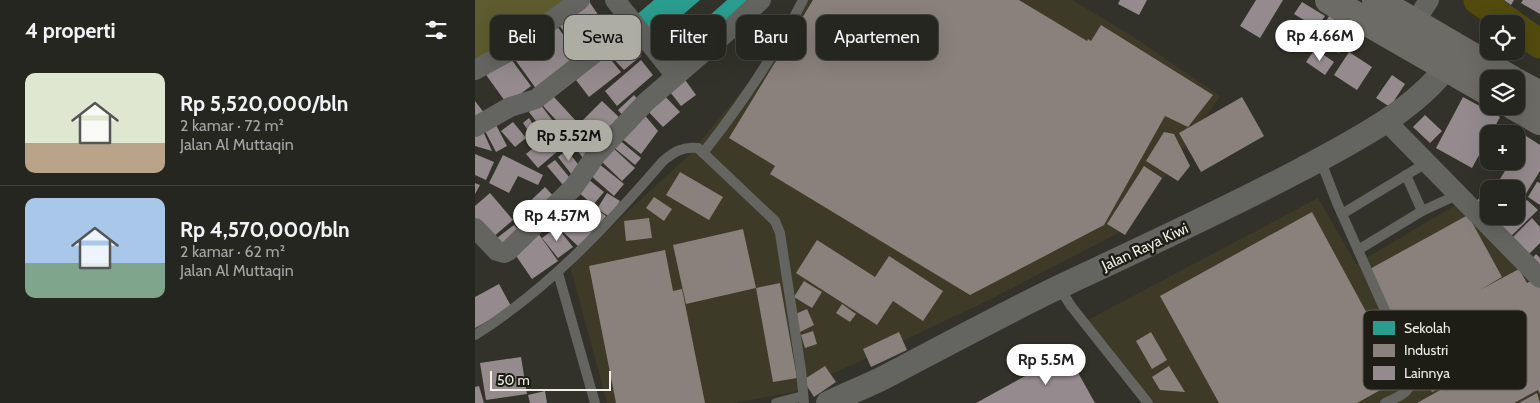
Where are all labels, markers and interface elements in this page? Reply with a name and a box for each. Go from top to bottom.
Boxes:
chip: Beli [490,15,554,60]
chip: Sewa [564,15,641,60]
chip: Filter [651,15,726,60]
chip: Baru [736,15,806,60]
chip: Apartemen [816,15,938,60]
map controls [1480,15,1525,225]
button: locate [1480,15,1525,60]
icon: filters [422,16,450,44]
text: 4 properti [25,18,116,43]
pin: Rp 4.66M [1268,20,1372,62]
text: Rp 4.66M [1286,26,1354,45]
button: layers [1480,70,1525,115]
text: Rp 5,520,000/bln [180,91,348,116]
icon: home [65,93,125,153]
text: 2 kamar · 72 m² [180,116,284,135]
pin: Rp 5.52M [517,120,621,162]
button: + [1480,125,1525,170]
text: Rp 5.52M [536,126,602,145]
text: Jalan Al Muttaqin [180,135,294,154]
button: − [1480,180,1525,225]
pin: Rp 4.57M [505,200,609,242]
text: Rp 4.57M [524,206,590,225]
text: Rp 4,570,000/bln [180,217,350,242]
icon: home [65,218,125,278]
street label: Jalan Raya Kiwi [1098,219,1191,275]
text: 2 kamar · 62 m² [180,242,285,261]
text: Jalan Al Muttaqin [180,261,294,280]
legend [1363,310,1527,390]
text: Sekolah [1404,319,1451,337]
text: Industri [1404,341,1448,359]
pin: Rp 5.5M [1000,344,1092,386]
text: Rp 5.5M [1018,350,1074,369]
text: Lainnya [1404,364,1450,382]
scale bar [490,368,611,391]
text: 50 m [497,371,530,389]

